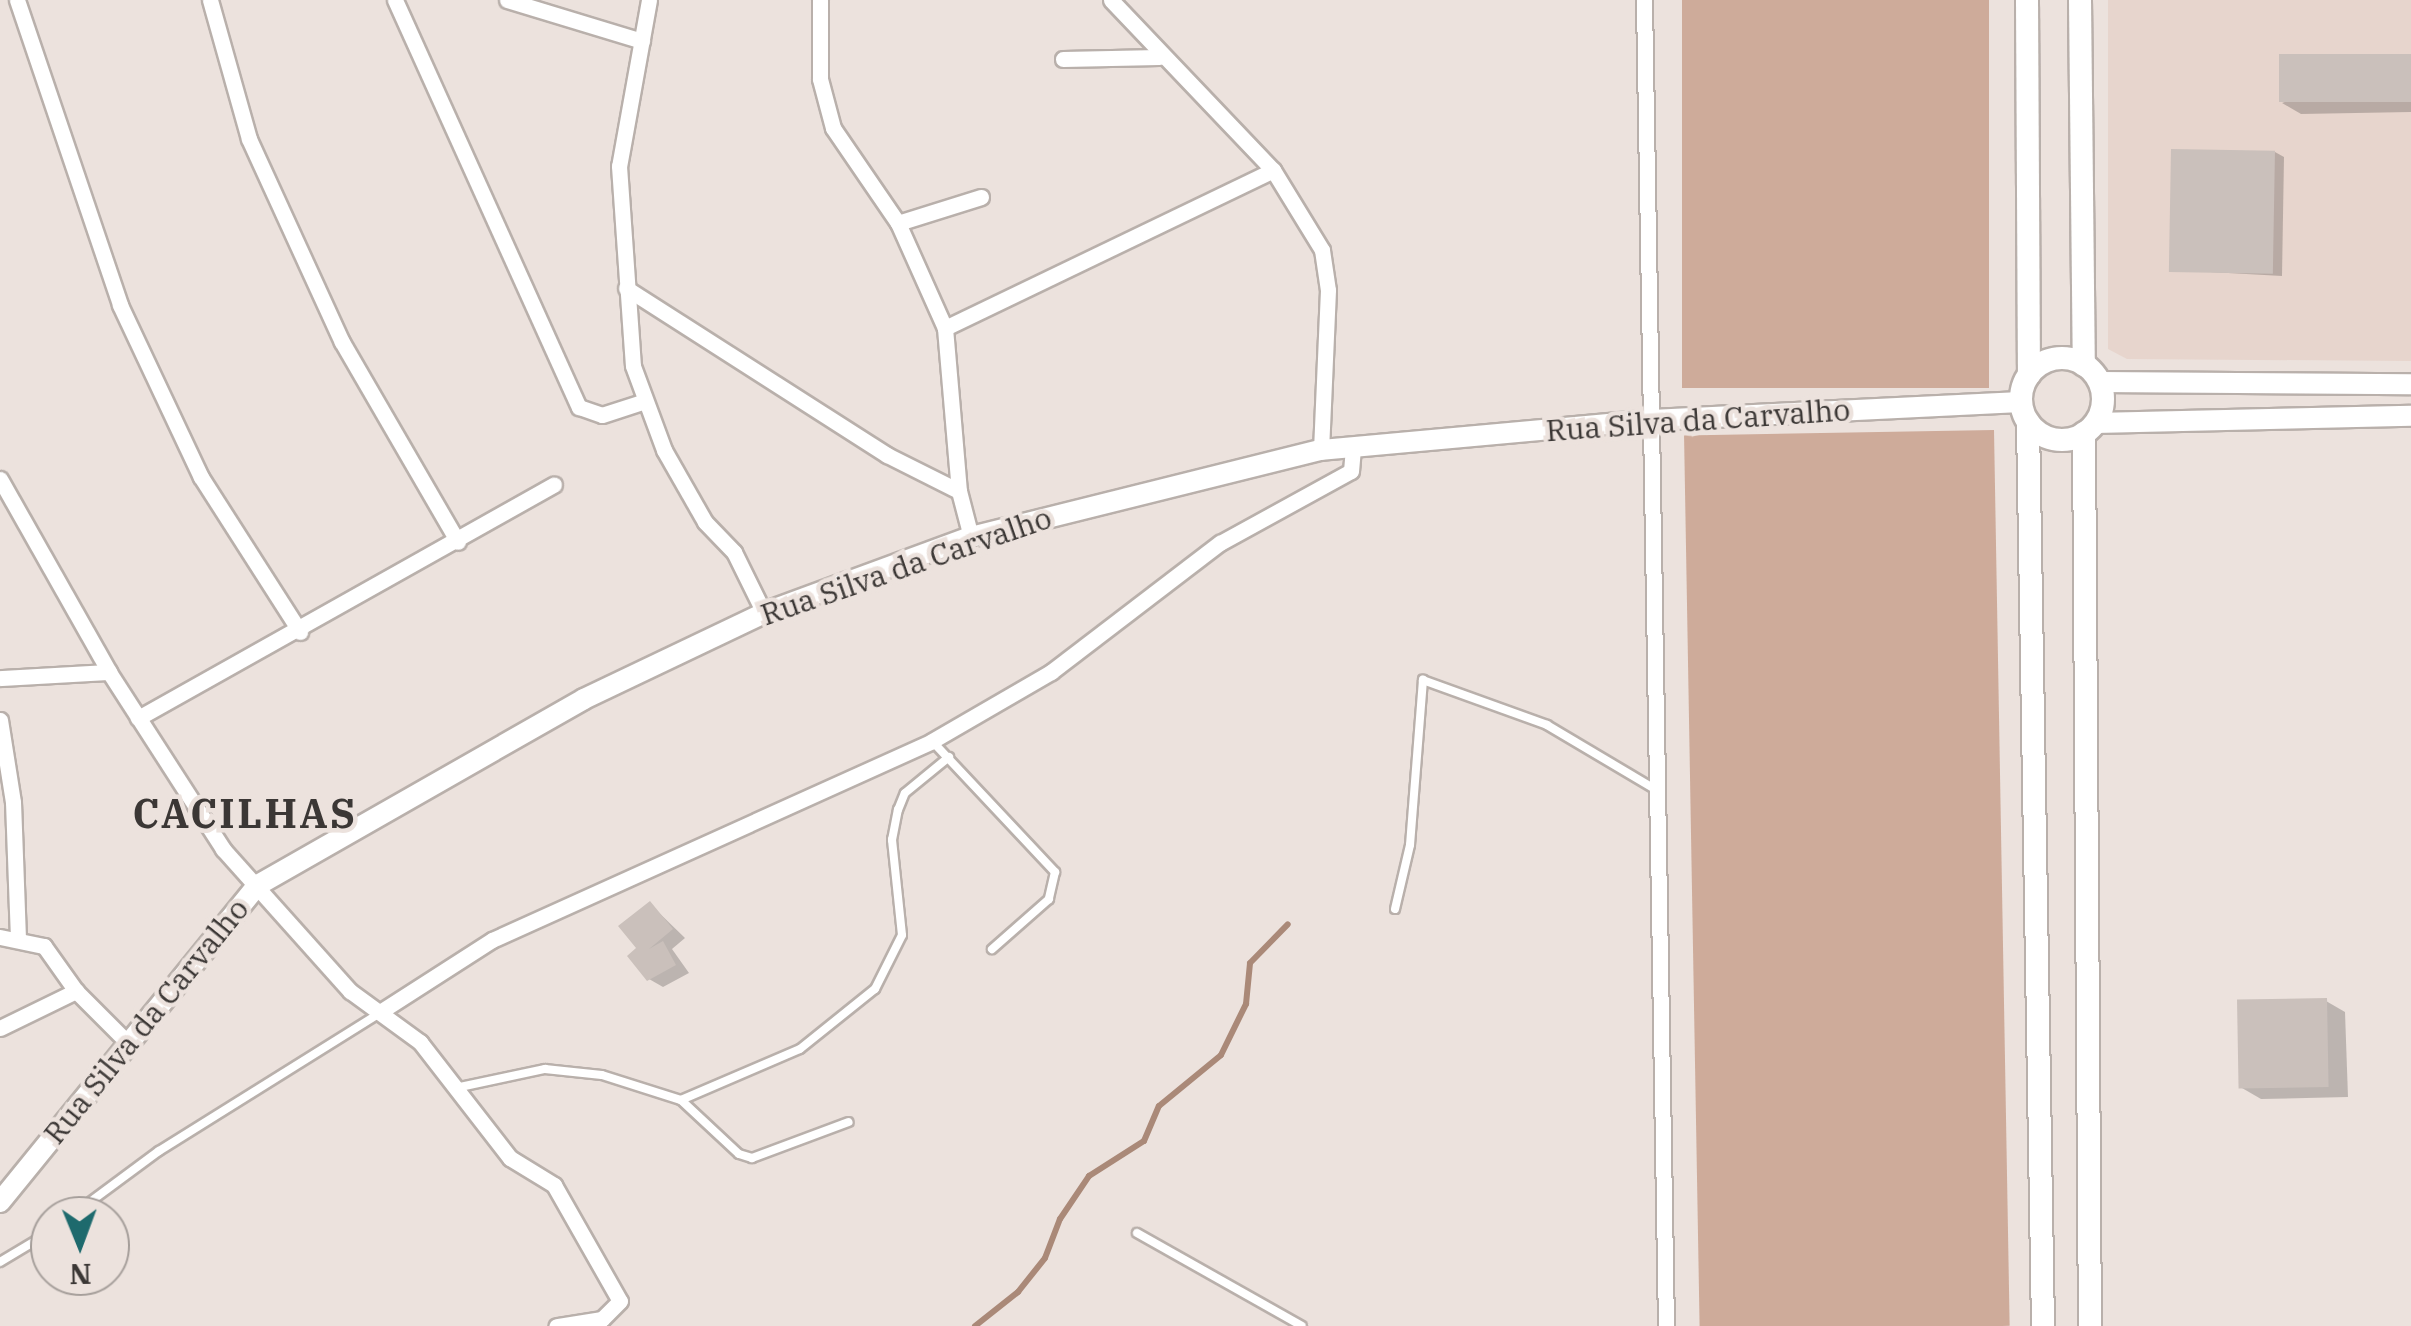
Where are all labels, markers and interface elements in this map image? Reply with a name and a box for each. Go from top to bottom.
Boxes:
street label: Rua Silva da Carvalho [1545,391,1851,449]
street label: Rua Silva da Carvalho [756,499,1056,633]
district label: CACILHAS [132,789,358,837]
street label: Rua Silva da Carvalho [36,891,256,1151]
north arrow [30,1196,130,1296]
text: N [69,1256,92,1293]

